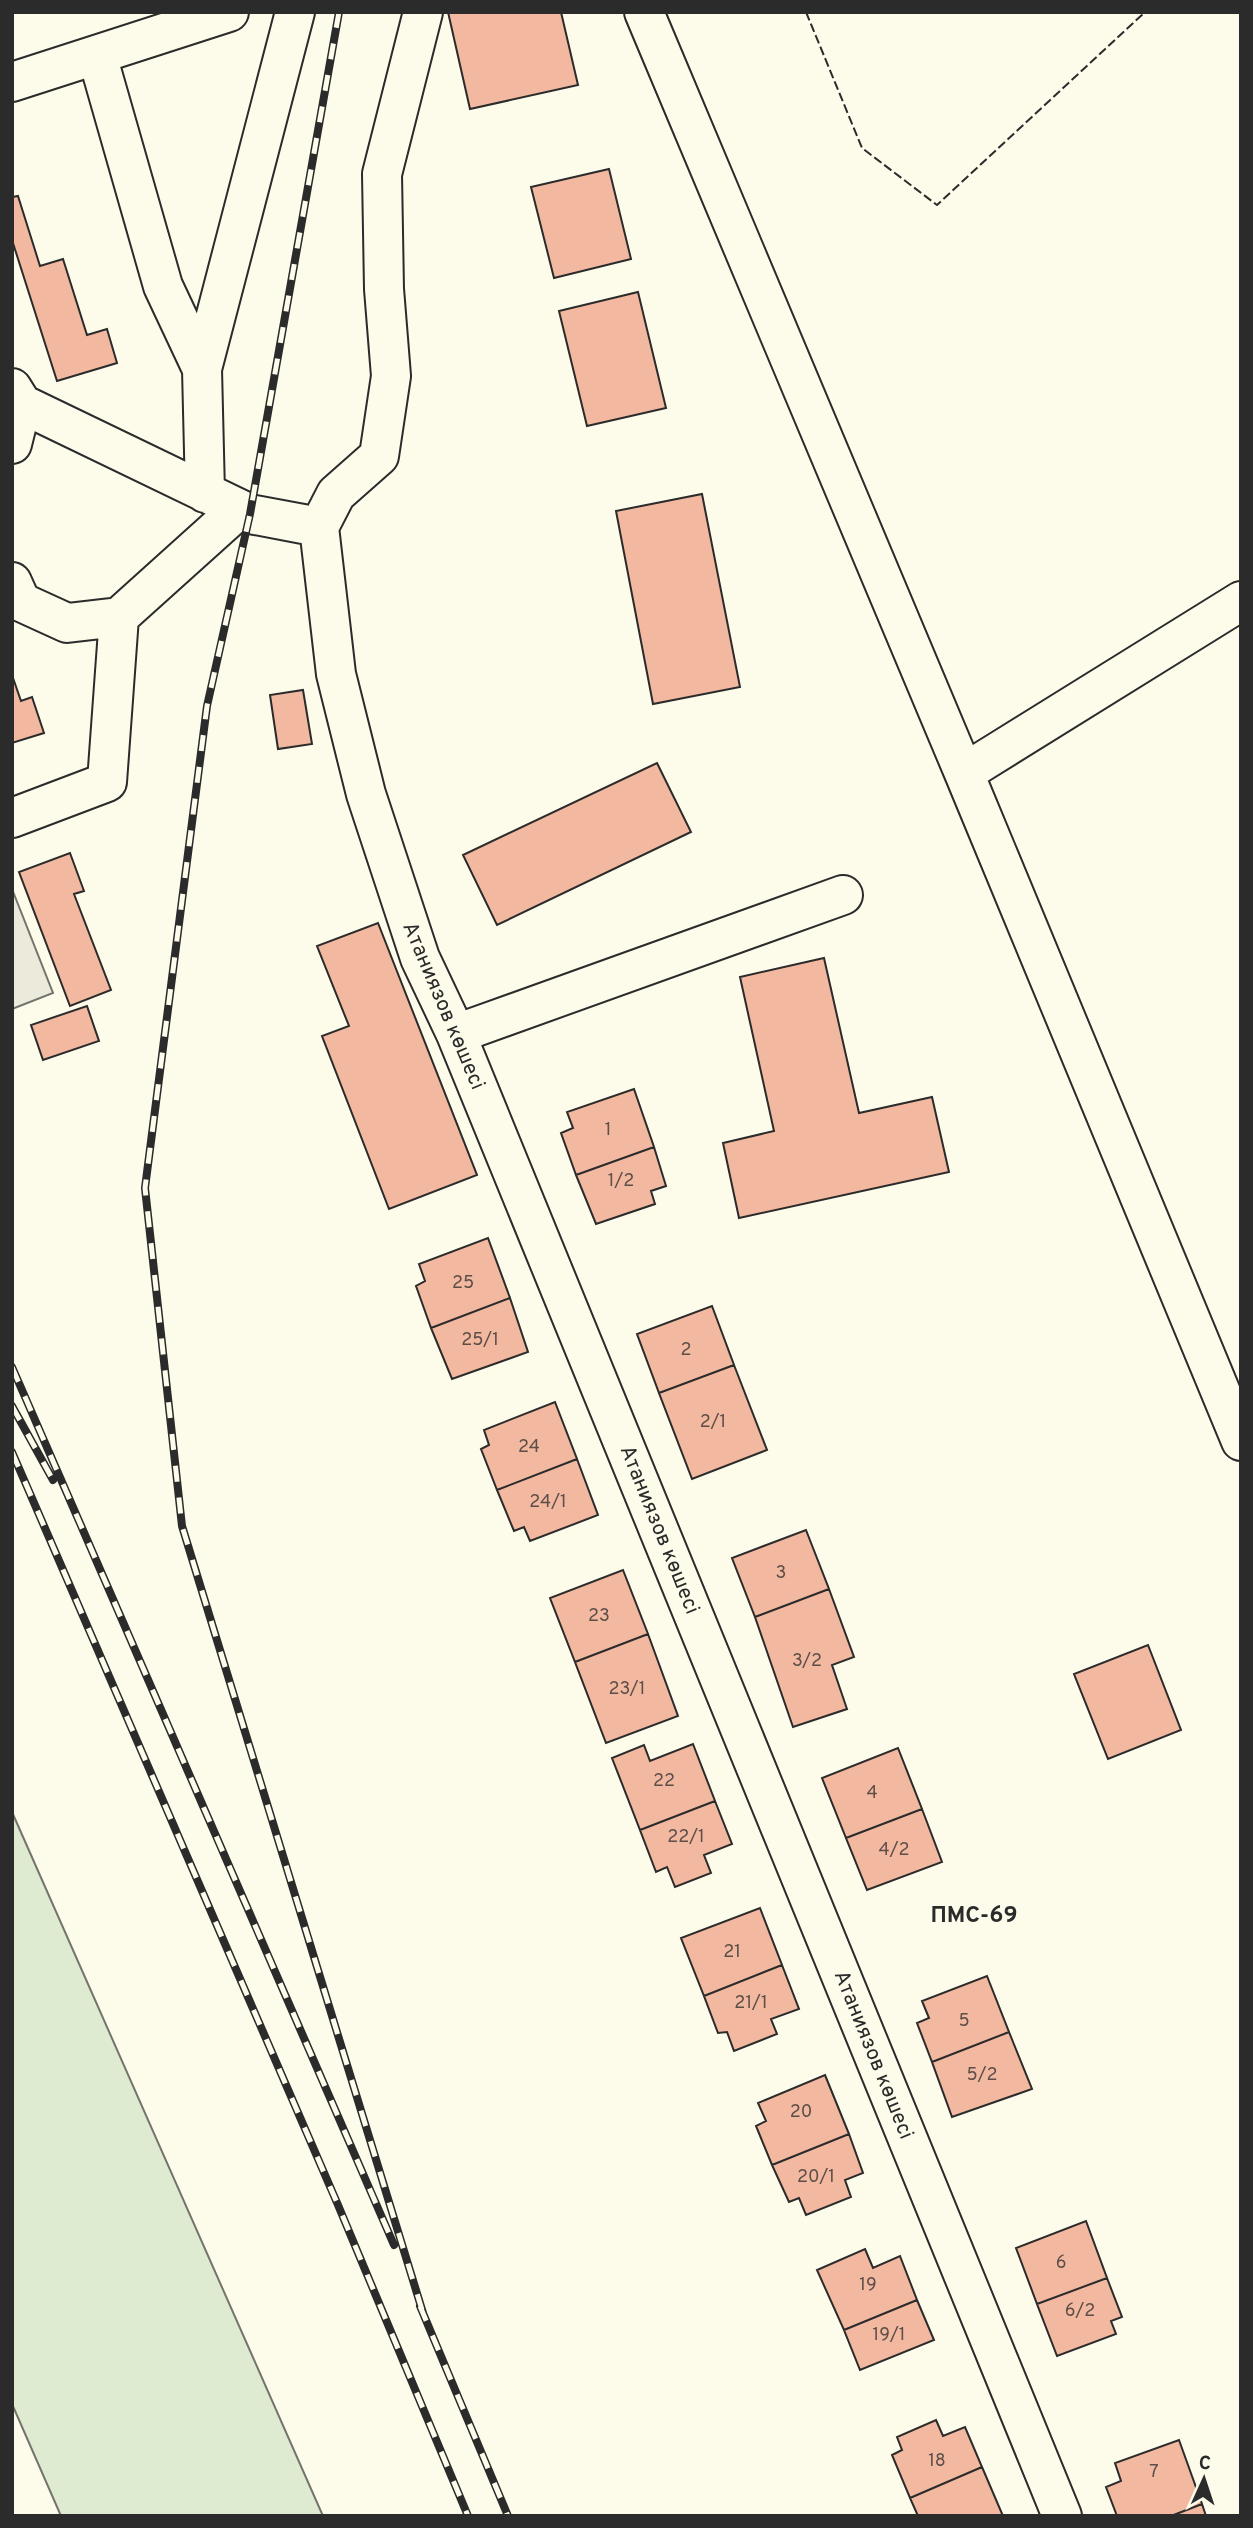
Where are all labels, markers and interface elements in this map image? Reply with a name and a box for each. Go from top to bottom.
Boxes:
street label: Атаниязов көшесі [395,918,491,1094]
house number: 1 [605,1119,611,1142]
house number: 1/2 [608,1170,634,1193]
house number: 25 [452,1272,474,1295]
house number: 25/1 [461,1329,499,1352]
house number: 2 [680,1339,692,1362]
house number: 2/1 [700,1411,726,1434]
house number: 24 [518,1436,540,1459]
street label: Атаниязов көшесі [613,1442,705,1618]
house number: 24/1 [529,1491,567,1514]
house number: 3 [776,1562,786,1585]
house number: 23 [588,1605,610,1628]
house number: 3/2 [792,1650,822,1673]
house number: 23/1 [609,1678,645,1701]
house number: 22 [653,1770,675,1793]
house number: 4 [866,1782,878,1805]
house number: 22/1 [667,1826,705,1849]
house number: 4/2 [878,1839,910,1862]
district label: ПМС-69 [930,1902,1018,1931]
house number: 21 [723,1941,741,1964]
street label: Атаниязов көшесі [827,1967,919,2143]
house number: 21/1 [734,1992,768,2015]
house number: 5 [958,2010,970,2033]
house number: 5/2 [966,2064,998,2087]
house number: 20 [790,2101,812,2124]
house number: 20/1 [797,2166,835,2189]
house number: 6 [1056,2252,1066,2275]
house number: 19 [859,2274,877,2297]
house number: 6/2 [1065,2300,1095,2323]
house number: 19/1 [873,2324,906,2347]
north arrow [1169,2444,1239,2514]
house number: 18 [928,2450,946,2473]
text: С [1198,2452,1211,2476]
house number: 7 [1149,2461,1159,2484]

